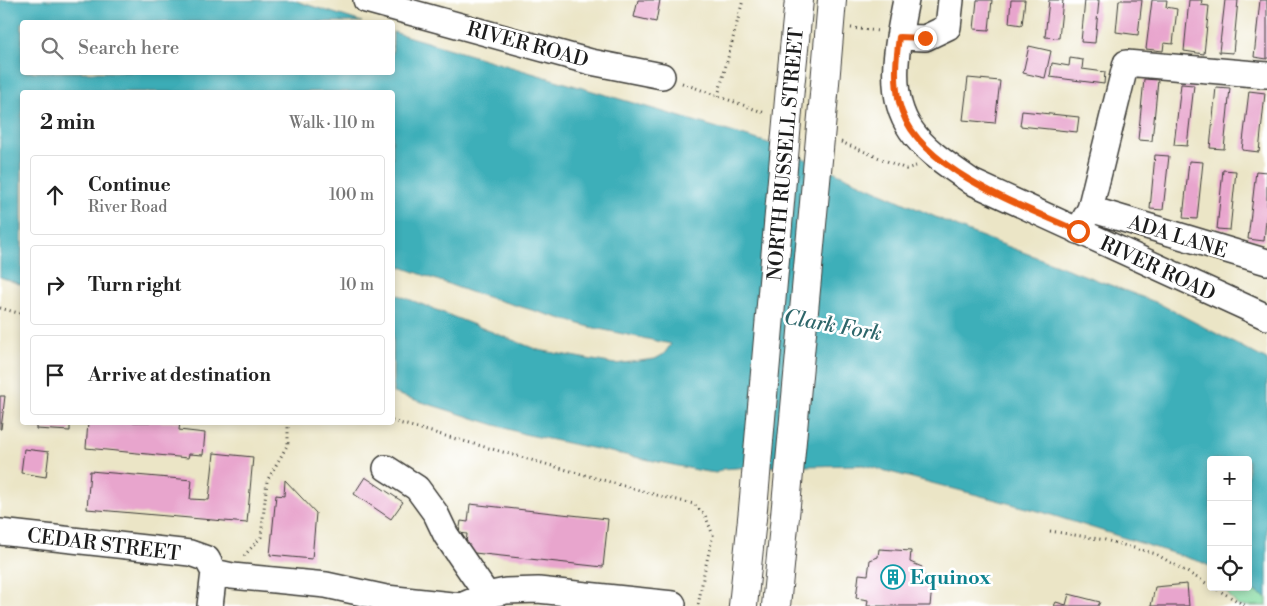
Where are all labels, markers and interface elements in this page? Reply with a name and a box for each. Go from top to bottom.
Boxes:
street label: RIVER ROAD [464,17,591,74]
search box [20,20,395,75]
street label: NORTH RUSSELL STREET [763,26,810,282]
route end [914,27,937,50]
icon: search [38,34,66,62]
text: Search here [78,36,179,60]
text: 2 min [40,110,95,136]
text: Walk · 110 m [289,113,375,133]
text: Continue [88,173,171,197]
icon: ahead [41,181,69,209]
text: 100 m [329,185,374,205]
text: River Road [88,197,167,217]
street label: ADA LANE [1124,210,1230,264]
route start [1067,220,1090,243]
street label: RIVER ROAD [1095,232,1219,307]
icon: right [41,271,69,299]
text: Turn right [88,273,181,297]
text: 10 m [340,275,374,295]
water label: Clark Fork [782,305,884,347]
icon: arrive [41,361,69,389]
text: Arrive at destination [88,363,271,387]
map controls [1207,456,1252,591]
button: + [1207,456,1252,501]
button: − [1207,501,1252,546]
street label: CEDAR STREET [26,524,182,567]
button: locate [1207,546,1252,591]
building icon: Equinox [880,564,906,590]
place label: Equinox [910,566,991,591]

